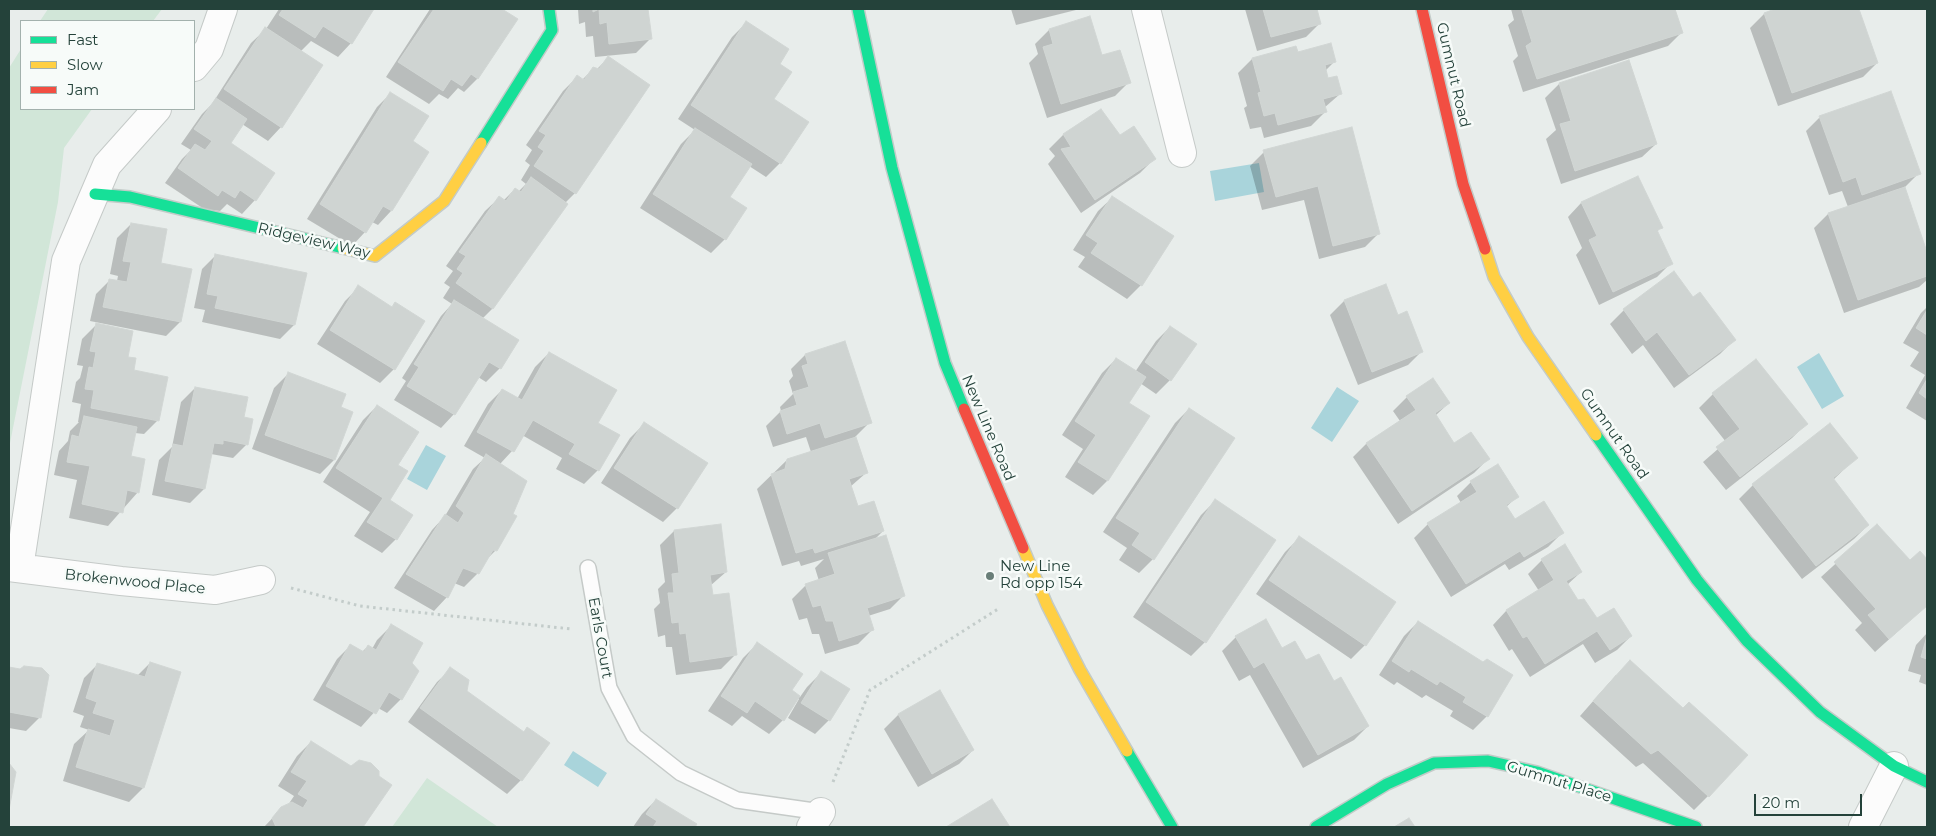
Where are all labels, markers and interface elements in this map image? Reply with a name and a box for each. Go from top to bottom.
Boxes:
legend [20,20,195,110]
street label: Gumnut Road [1432,21,1474,129]
text: Fast [67,30,98,49]
text: Slow [67,55,103,74]
text: Jam [67,80,99,99]
street label: Ridgeview Way [256,219,372,263]
street label: New Line Road [958,372,1018,484]
street label: Gumnut Road [1576,385,1652,483]
place label: New Line Rd opp 154 [1000,558,1082,593]
street label: Brokenwood Place [64,566,206,598]
marker: New Line Rd opp 154 [984,570,996,582]
street label: Earls Court [584,596,616,680]
street label: Gumnut Place [1504,757,1614,807]
scale bar [1756,784,1864,816]
text: 20 m [1762,793,1800,812]

